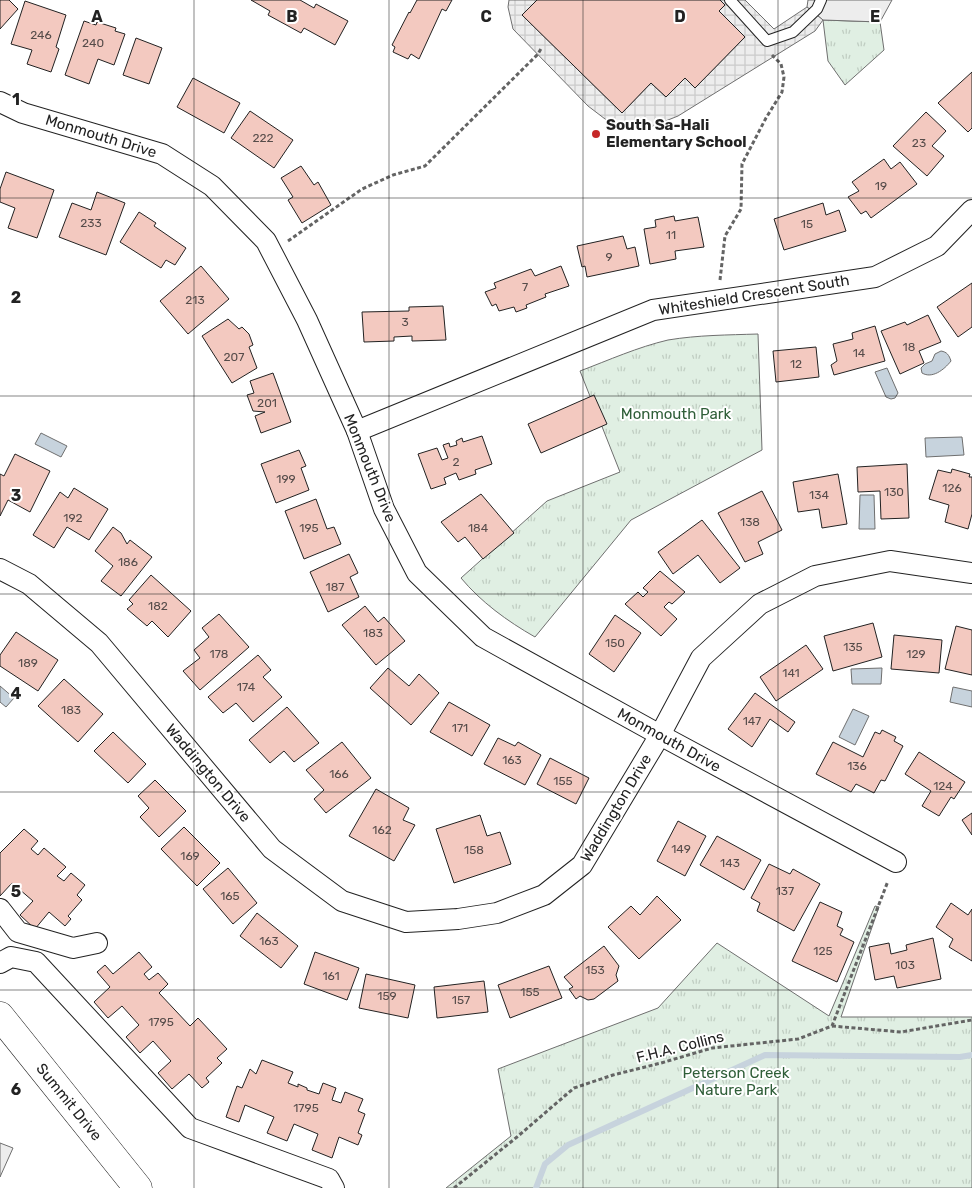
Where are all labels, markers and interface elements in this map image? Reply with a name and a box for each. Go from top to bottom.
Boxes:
text: A [91,7,103,26]
text: B [286,7,298,26]
text: C [480,7,492,26]
text: D [674,7,686,26]
text: E [870,7,880,26]
house number: 246 [30,28,52,42]
house number: 240 [82,36,104,50]
text: 1 [12,90,20,109]
street label: Monmouth Drive [43,111,159,161]
place label: South Sa-Hali Elementary School [606,116,747,151]
marker: South Sa-Hali Elementary School [590,128,602,140]
house number: 222 [252,131,274,145]
house number: 23 [912,136,926,150]
house number: 19 [875,179,887,193]
house number: 233 [80,216,102,230]
house number: 15 [801,217,813,231]
house number: 11 [666,228,676,242]
house number: 9 [605,250,613,264]
street label: Whiteshield Crescent South [657,271,851,319]
house number: 7 [522,280,528,294]
text: 2 [11,288,21,307]
house number: 213 [185,293,205,307]
house number: 3 [401,315,409,329]
house number: 18 [903,340,915,354]
house number: 14 [853,346,866,360]
house number: 207 [224,350,244,364]
house number: 12 [790,357,802,371]
house number: 201 [257,396,277,410]
park label: Monmouth Park [621,405,731,423]
street label: Monmouth Drive [340,411,400,525]
house number: 2 [452,455,460,469]
house number: 199 [276,472,296,486]
house number: 126 [942,481,962,495]
house number: 130 [884,485,904,499]
text: 3 [11,486,21,505]
house number: 134 [809,488,829,502]
house number: 192 [63,511,83,525]
house number: 138 [740,515,760,529]
house number: 195 [299,521,319,535]
house number: 184 [468,521,489,535]
house number: 186 [118,555,138,569]
house number: 187 [326,580,344,594]
house number: 182 [148,599,168,613]
house number: 183 [363,626,383,640]
house number: 150 [605,636,625,650]
house number: 135 [843,640,863,654]
house number: 178 [210,647,228,661]
house number: 129 [906,647,926,661]
house number: 189 [18,656,38,670]
house number: 141 [782,666,800,680]
house number: 174 [237,680,256,694]
text: 4 [11,684,22,703]
house number: 183 [61,703,81,717]
street label: Monmouth Drive [614,704,724,776]
house number: 147 [743,714,761,728]
street label: Waddington Drive [162,720,254,826]
house number: 171 [452,721,468,735]
street label: Waddington Drive [577,751,655,865]
house number: 163 [502,753,522,767]
house number: 136 [847,759,867,773]
house number: 166 [329,767,349,781]
house number: 155 [553,774,573,788]
house number: 124 [933,779,953,793]
house number: 162 [372,823,392,837]
house number: 149 [671,842,691,856]
house number: 158 [464,843,484,857]
house number: 169 [180,849,200,863]
house number: 143 [720,856,740,870]
text: 5 [11,882,21,901]
house number: 137 [776,884,794,898]
house number: 165 [220,889,240,903]
house number: 163 [259,934,279,948]
house number: 125 [813,944,833,958]
house number: 103 [895,958,915,972]
house number: 153 [585,963,605,977]
house number: 161 [322,969,340,983]
house number: 155 [520,985,540,999]
house number: 159 [377,989,397,1003]
house number: 157 [452,993,470,1007]
house number: 1795 [148,1015,174,1029]
street label: F.H.A. Collins [634,1027,726,1067]
street label: Summit Drive [32,1060,106,1144]
park label: Peterson Creek Nature Park [683,1064,790,1099]
text: 6 [11,1080,21,1099]
house number: 1795 [293,1101,319,1115]

